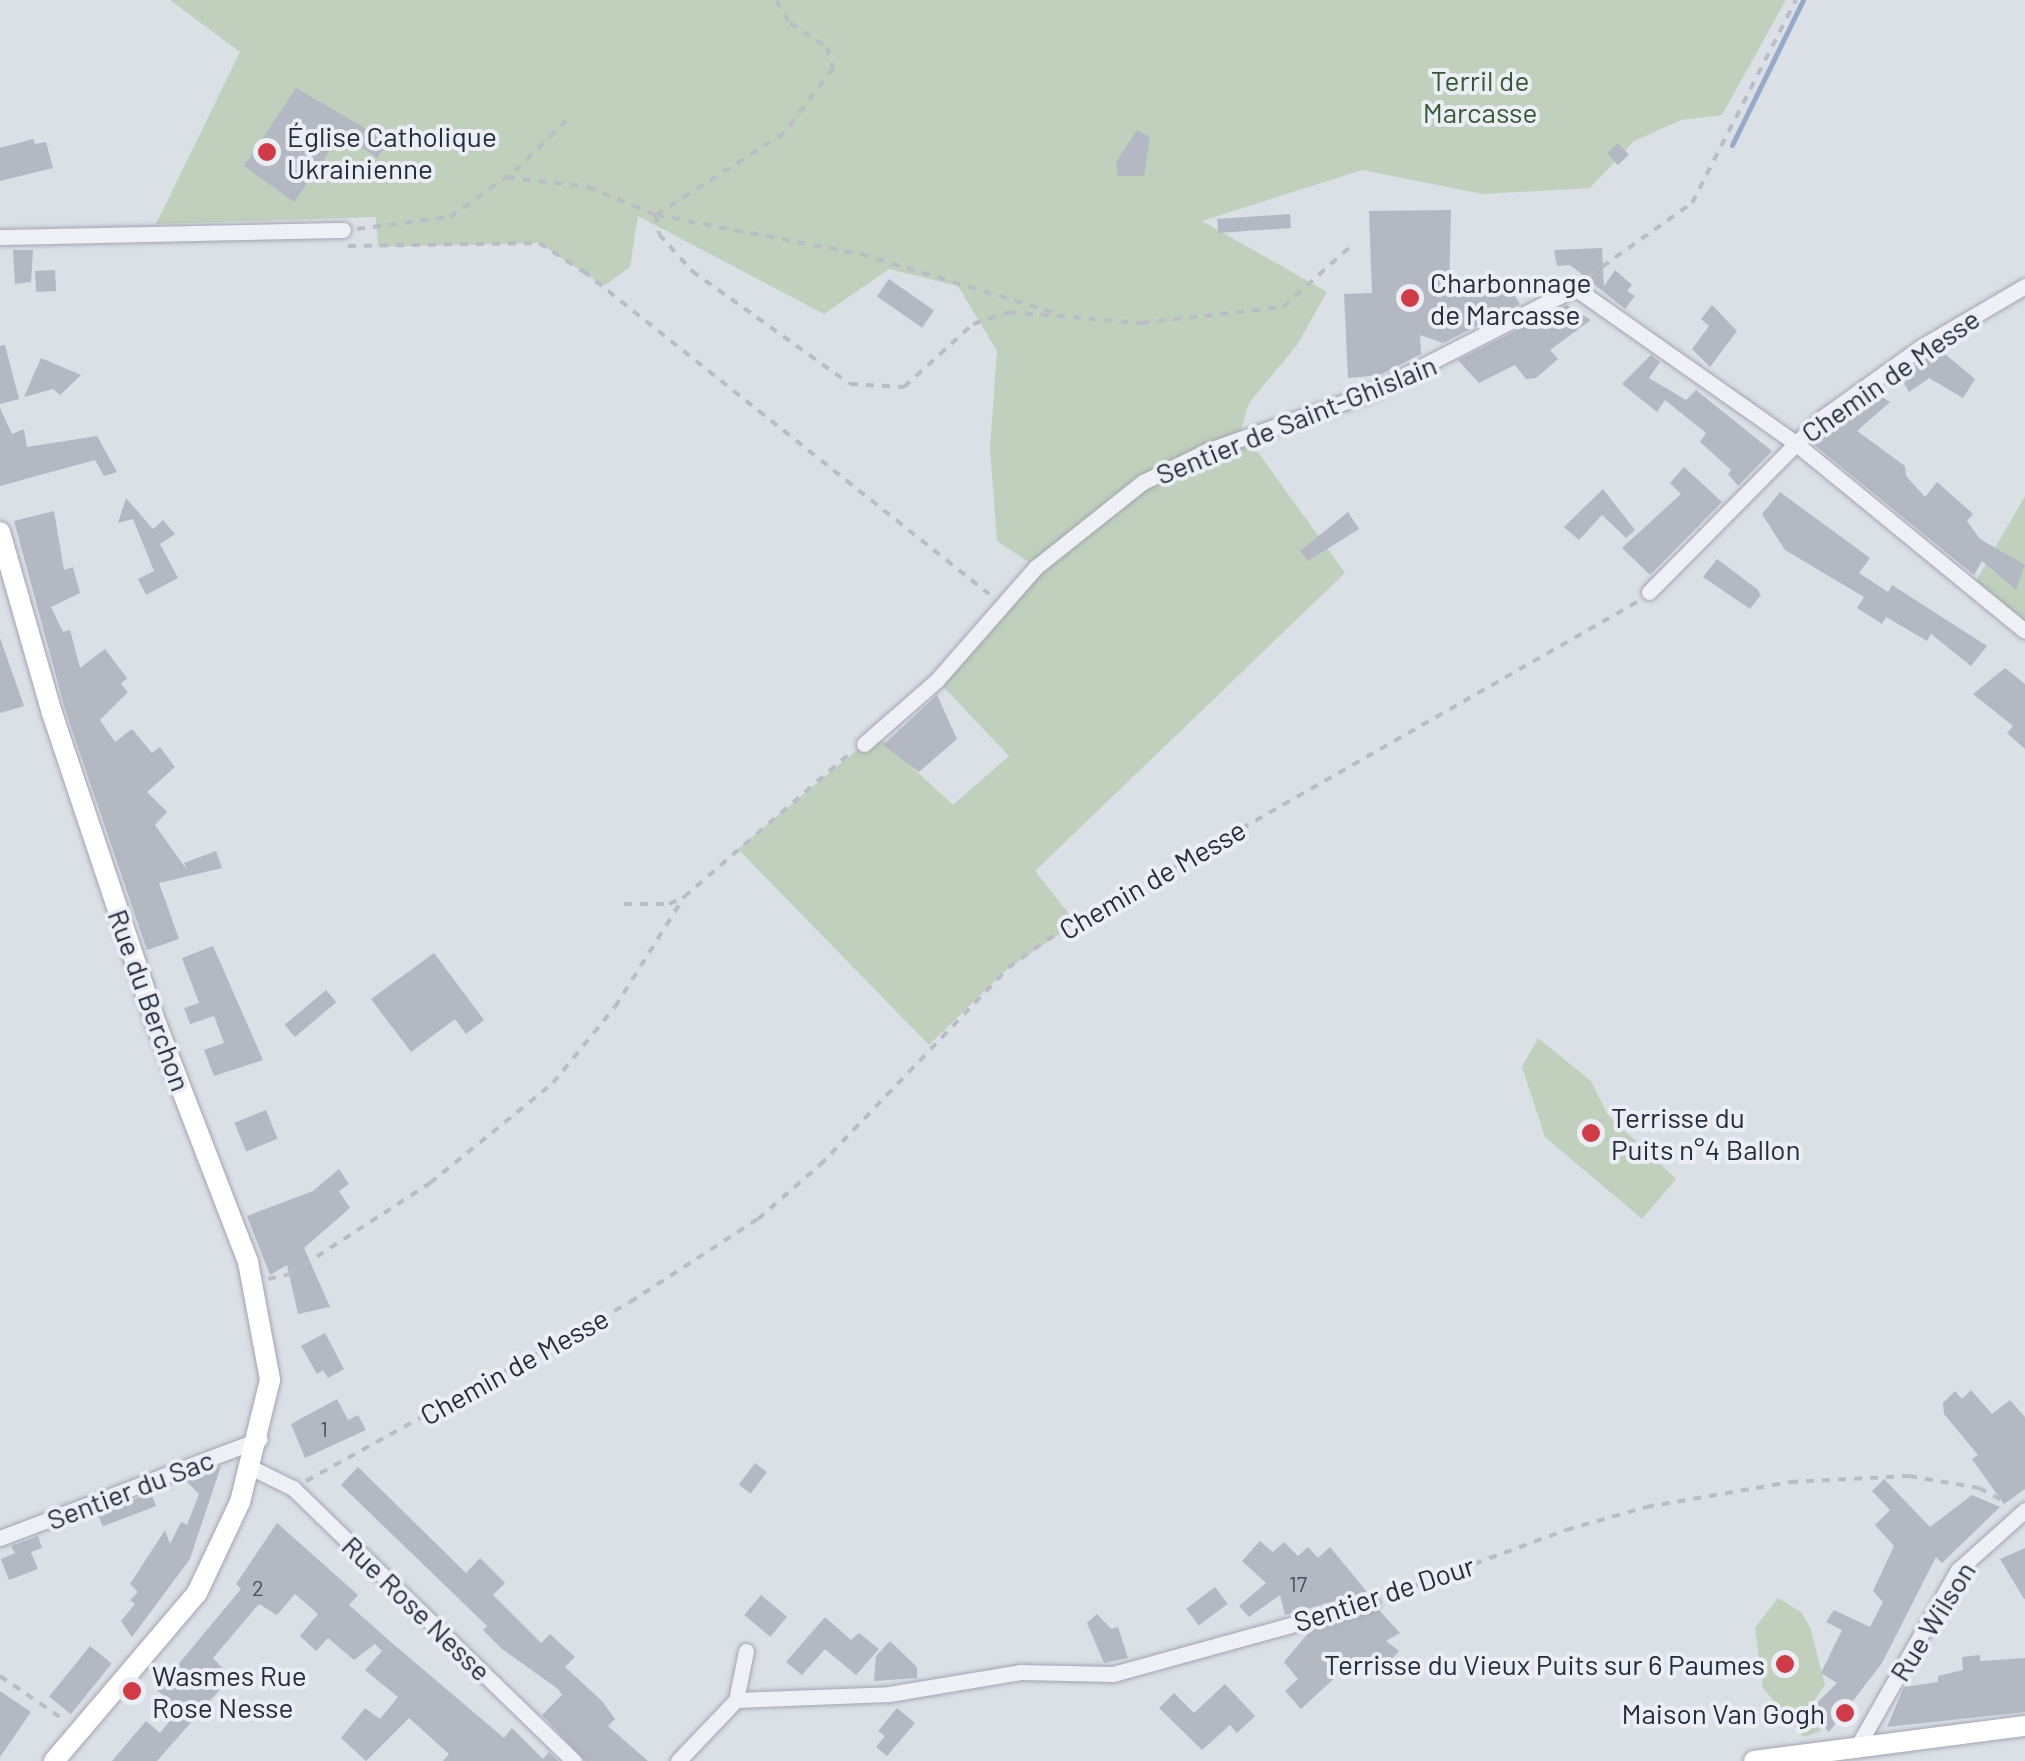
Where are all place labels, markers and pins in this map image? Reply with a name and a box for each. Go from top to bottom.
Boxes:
place label: Église Catholique Ukrainienne [287,119,497,185]
marker: Église Catholique Ukrainienne [256,141,278,163]
place label: Charbonnage de Marcasse [1430,265,1591,331]
marker: Charbonnage de Marcasse [1399,287,1421,309]
place label: Terrisse du Puits n°4 Ballon [1611,1100,1801,1166]
marker: Terrisse du Puits n°4 Ballon [1580,1122,1602,1144]
place label: Terrisse du Vieux Puits sur 6 Paumes [1324,1647,1765,1681]
marker: Terrisse du Vieux Puits sur 6 Paumes [1774,1653,1796,1675]
place label: Wasmes Rue Rose Nesse [152,1658,307,1724]
marker: Wasmes Rue Rose Nesse [121,1680,143,1702]
place label: Maison Van Gogh [1621,1696,1825,1730]
marker: Maison Van Gogh [1834,1702,1856,1724]

